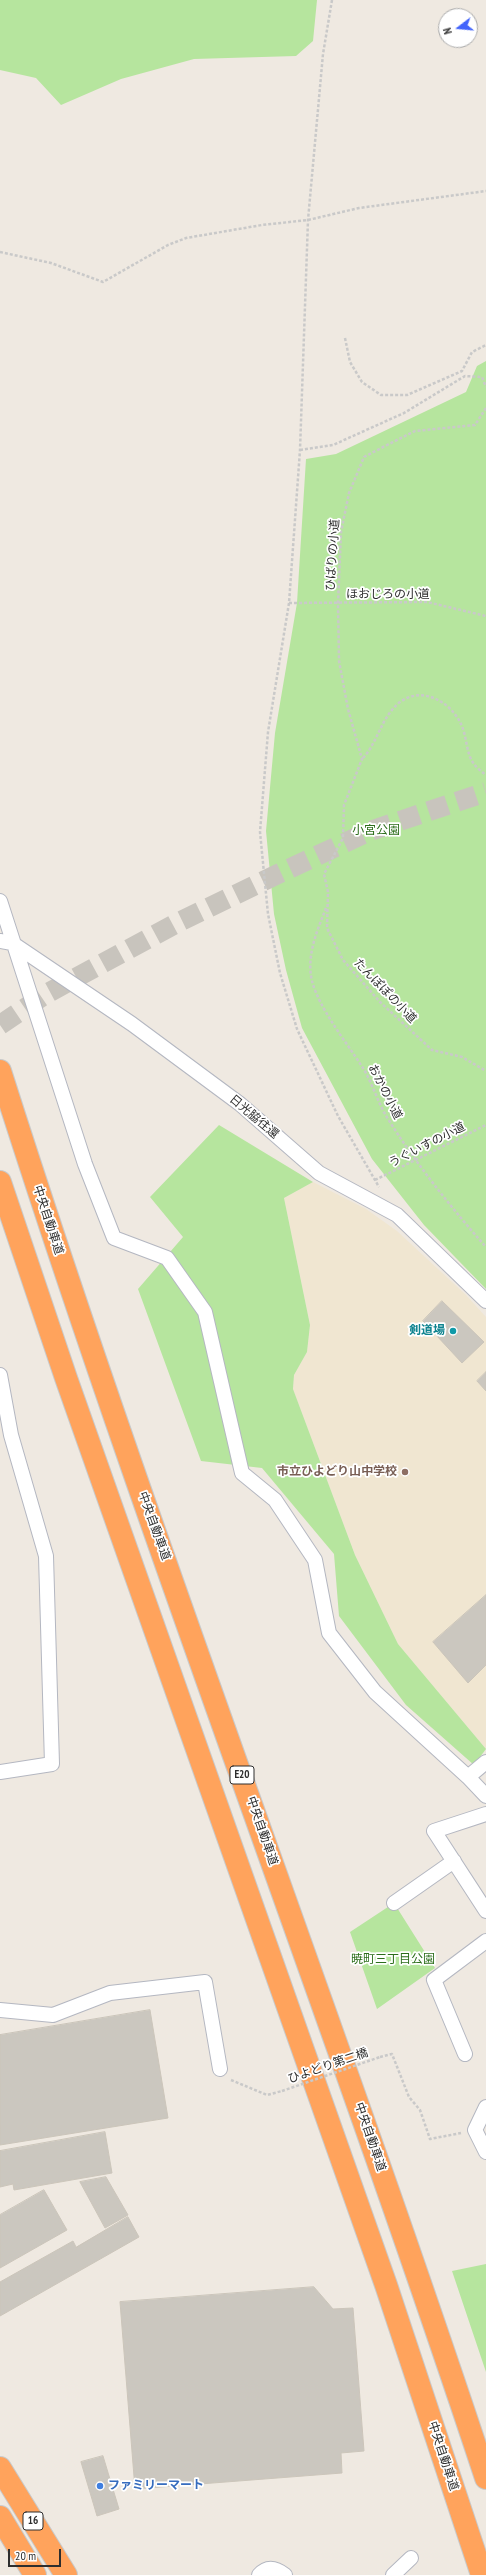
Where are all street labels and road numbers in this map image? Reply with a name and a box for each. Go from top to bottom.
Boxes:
street label: ひばりの小道 [323,519,343,591]
street label: ほおじろの小道 [346,588,430,602]
street label: たんぽぽの小道 [351,956,419,1026]
street label: おかの小道 [365,1062,405,1122]
street label: 日光脇往還 [226,1092,282,1142]
street label: うぐいすの小道 [386,1120,468,1170]
street label: 中央自動車道 [30,1184,66,1256]
street label: 中央自動車道 [135,1490,173,1562]
road number: E20 [230,1766,254,1784]
street label: 中央自動車道 [243,1795,281,1867]
street label: ひよどり第二橋 [286,2046,370,2086]
street label: 中央自動車道 [351,2101,389,2173]
street label: 中央自動車道 [425,2420,461,2492]
road number: 16 [23,2512,43,2530]

